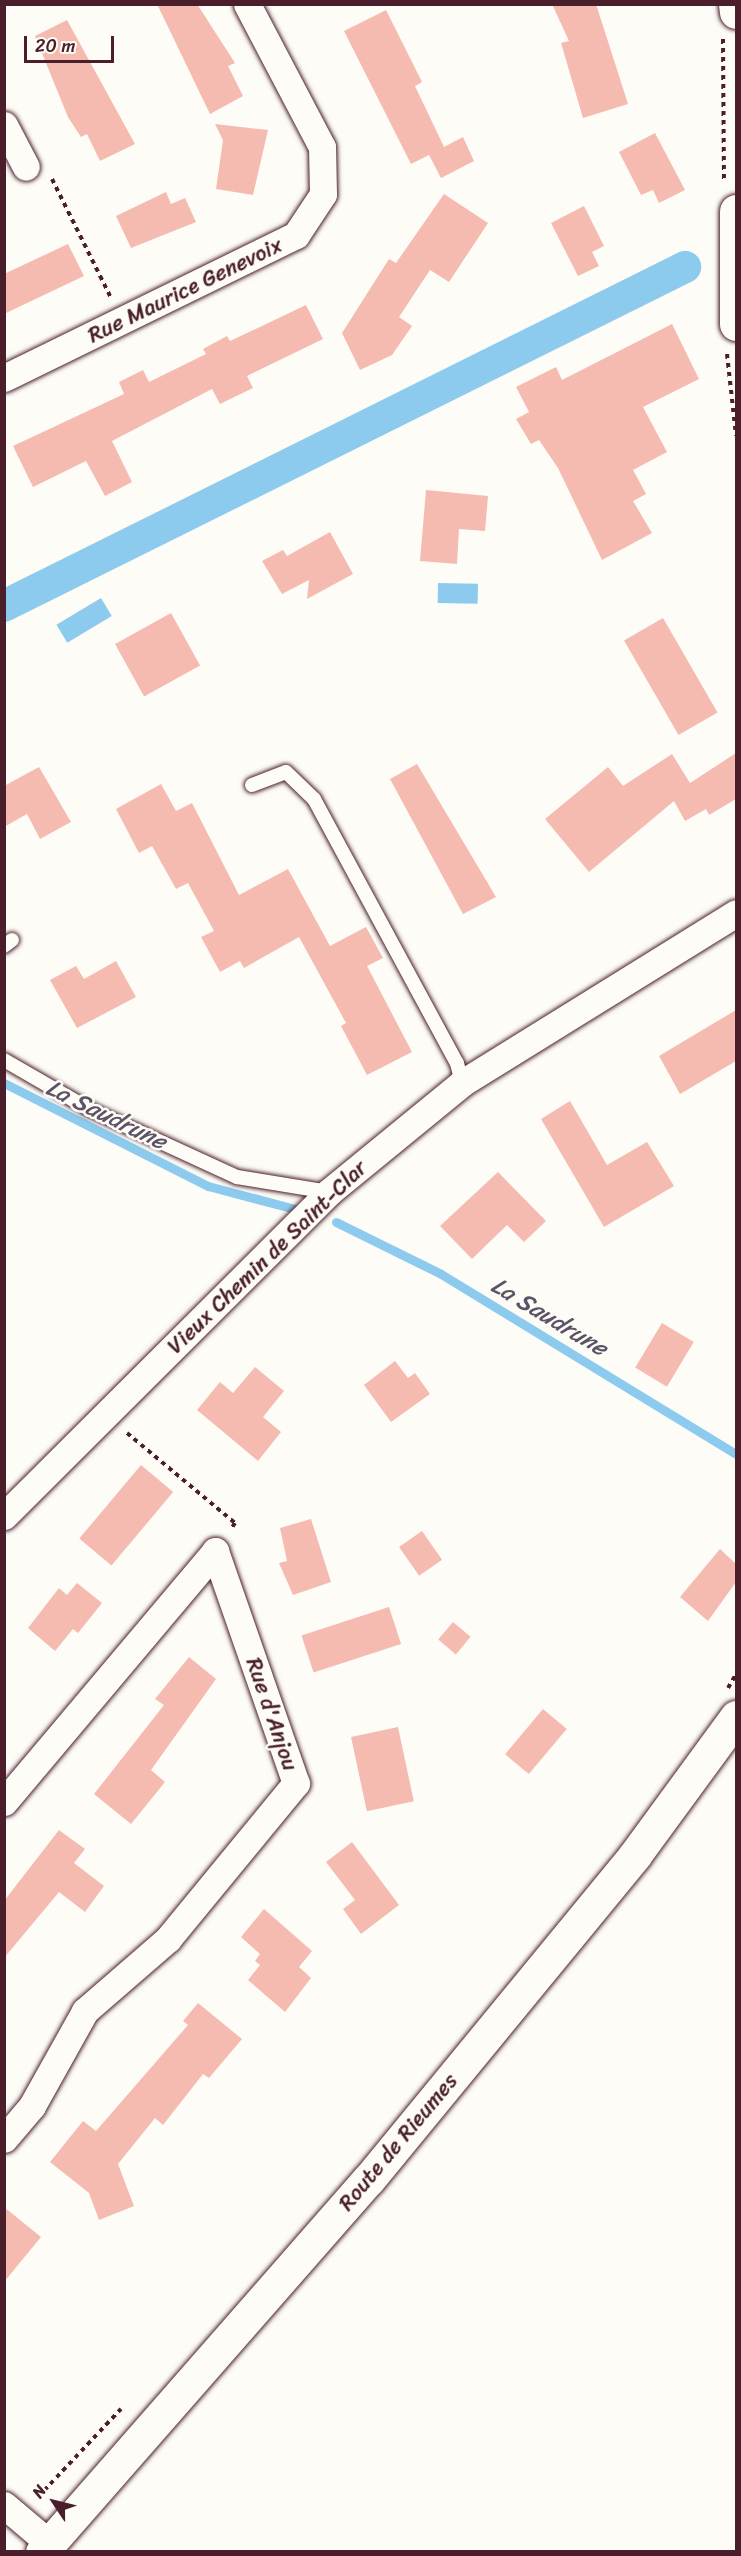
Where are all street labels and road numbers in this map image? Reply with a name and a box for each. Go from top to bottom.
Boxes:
street label: Rue Maurice Genevoix [84,232,286,348]
street label: Vieux Chemin de Saint-Clar [162,1155,372,1359]
street label: Rue d'Anjou [240,1654,304,1774]
street label: Route de Rieumes [333,2068,463,2216]

